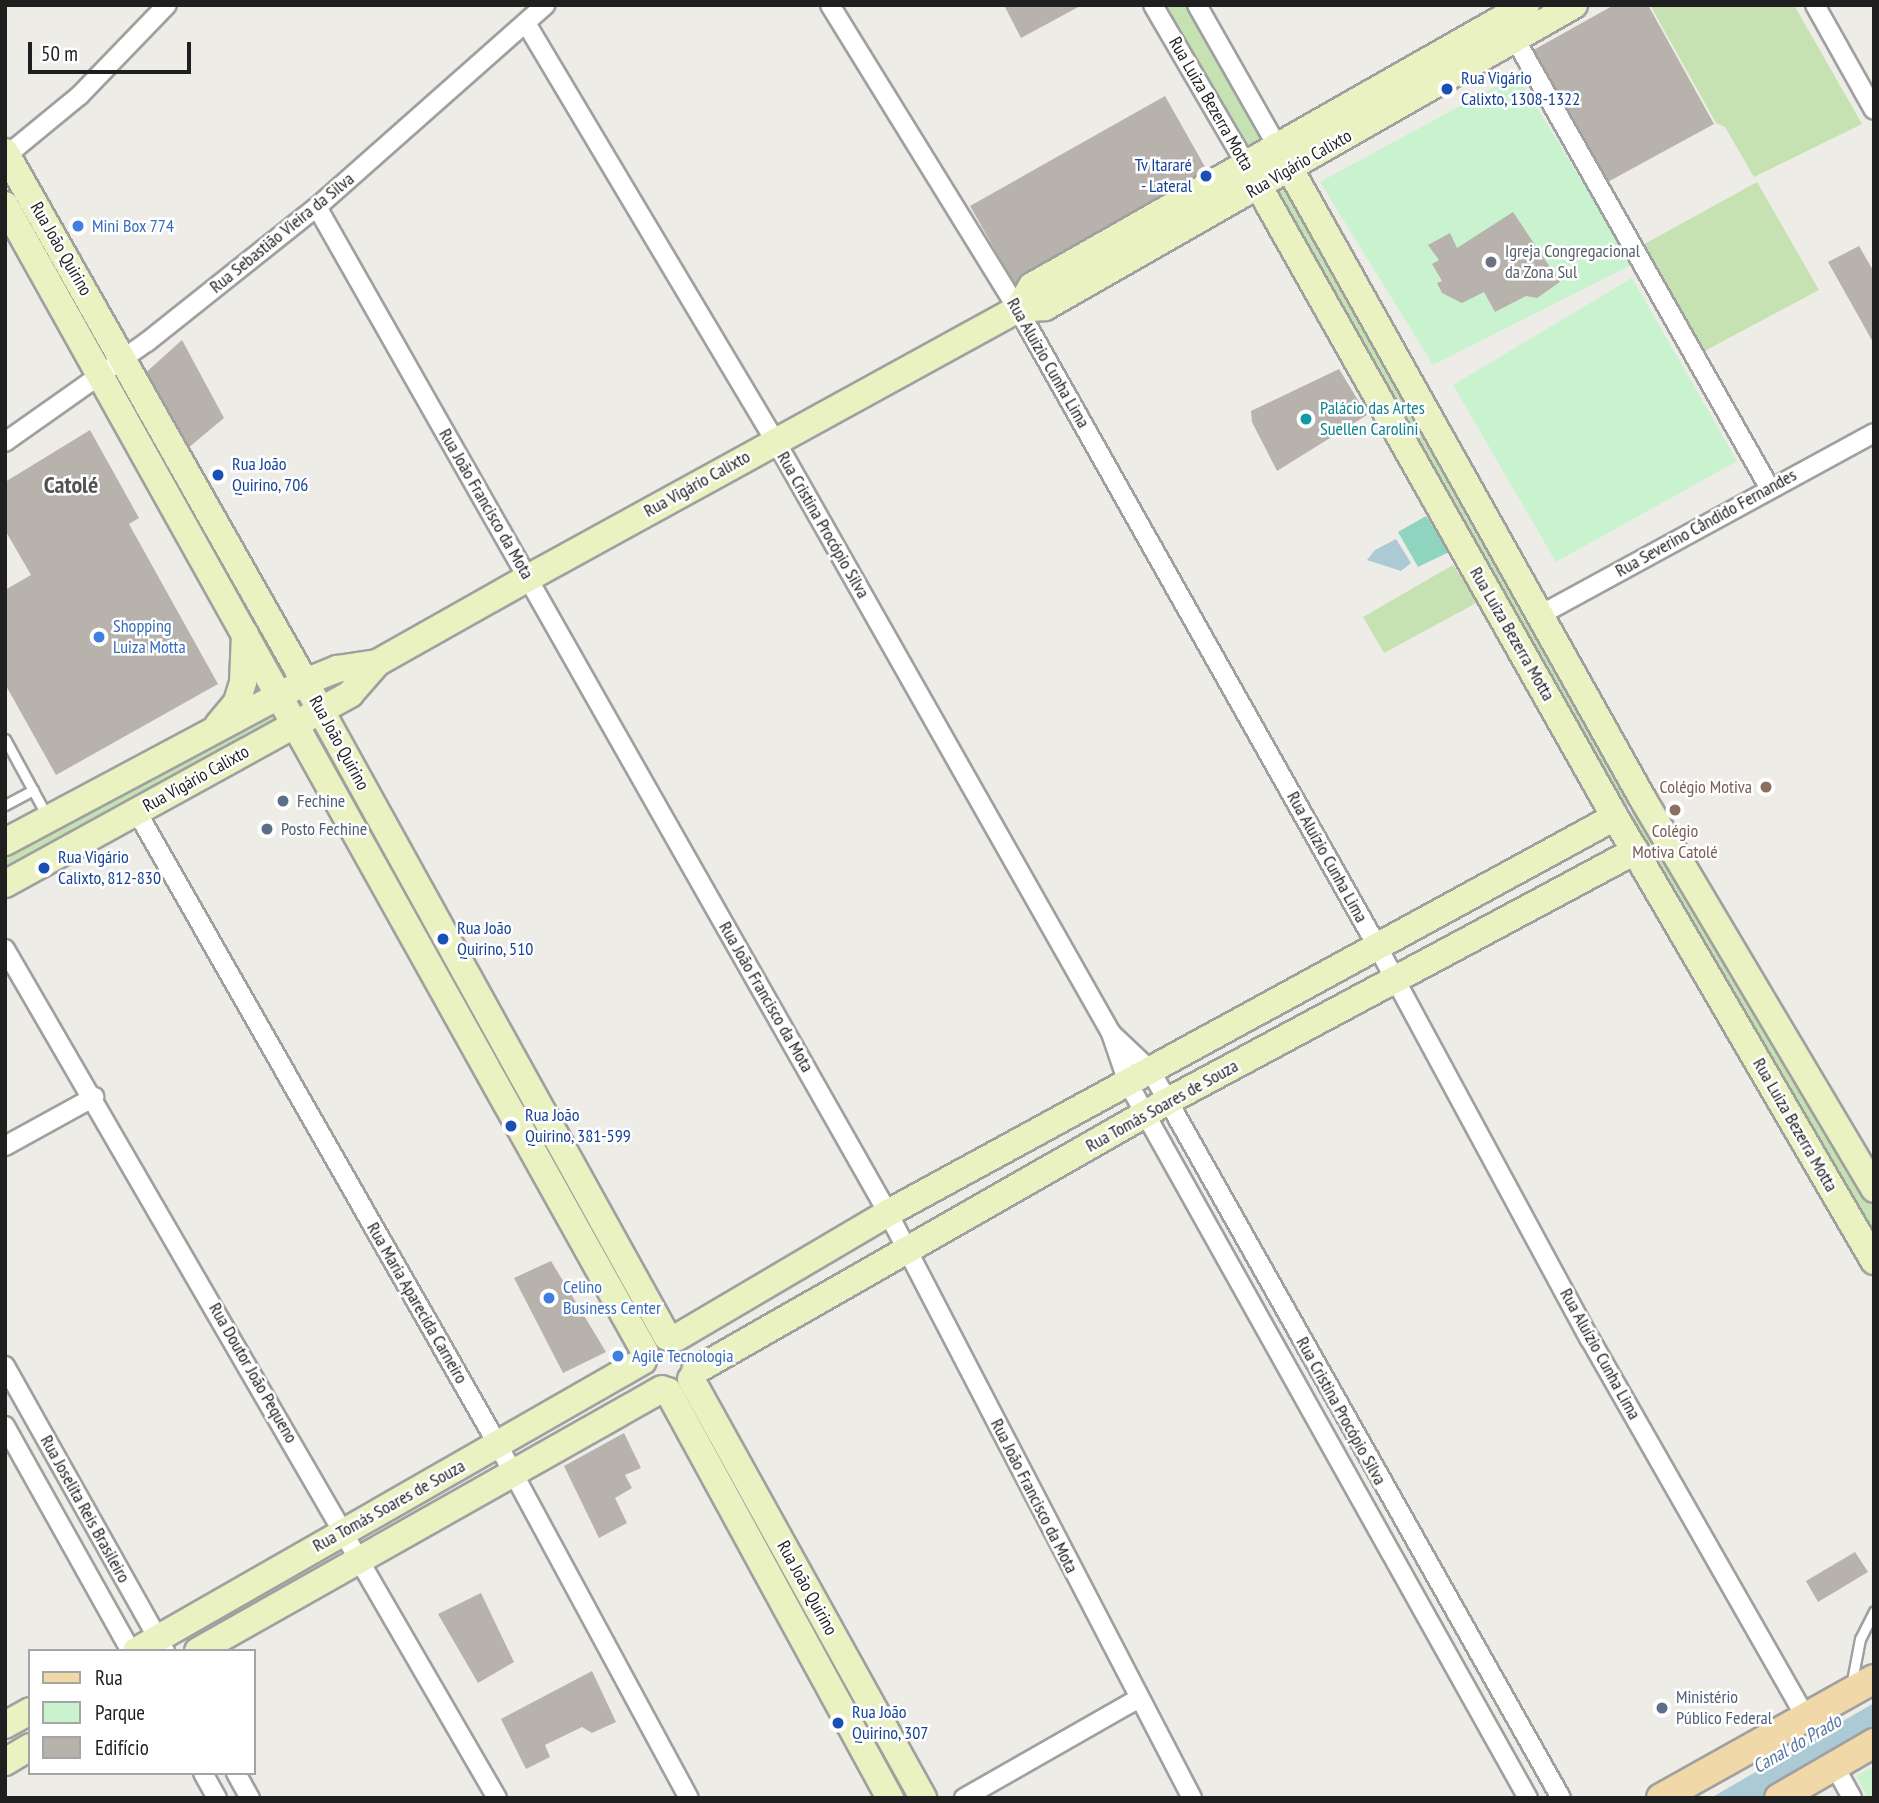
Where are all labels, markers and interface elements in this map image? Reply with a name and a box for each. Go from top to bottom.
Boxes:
scale bar [32,28,194,72]
street label: Rua Luiza Bezerra Motta [1164,33,1258,175]
text: 50 m [41,40,78,67]
place label: Rua Vigário Calixto, 1308-1322 [1461,68,1581,110]
marker: Rua Vigário Calixto, 1308-1322 [1439,81,1455,97]
street label: Rua Vigário Calixto [1242,125,1356,203]
place label: Tv Itararé - Lateral [1134,155,1192,198]
street label: Rua Sebastião Vieira da Silva [205,168,359,298]
marker: Tv Itararé - Lateral [1198,168,1214,184]
street label: Rua João Quirino [26,198,96,300]
place label: Mini Box 774 [92,215,174,237]
marker: Mini Box 774 [70,218,86,234]
place label: Igreja Congregacional da Zona Sul [1505,241,1640,284]
marker: Igreja Congregacional da Zona Sul [1483,254,1499,270]
street label: Rua Aluízio Cunha Lima [1002,294,1094,432]
place label: Palácio das Artes Suellen Carolini [1320,398,1425,440]
marker: Palácio das Artes Suellen Carolini [1298,411,1314,427]
street label: Rua João Francisco da Mota [434,425,538,583]
street label: Rua Vigário Calixto [640,446,754,522]
street label: Rua Cristina Procópio Silva [772,448,874,602]
place label: Rua João Quirino, 706 [232,454,310,496]
street label: Rua Severino Cândido Fernandes [1612,464,1800,582]
marker: Rua João Quirino, 706 [210,467,226,483]
district label: Catolé [44,471,98,499]
street label: Rua Luiza Bezerra Motta [1465,563,1559,705]
place label: Shopping Luiza Motta [113,616,186,658]
marker: Shopping Luiza Motta [91,629,107,645]
street label: Rua João Quirino [304,692,374,794]
street label: Rua Vigário Calixto [139,741,253,817]
place label: Colégio Motiva [1659,776,1752,798]
marker: Colégio Motiva [1758,779,1774,795]
street label: Rua Aluízio Cunha Lima [1282,788,1372,926]
place label: Fechine [297,790,345,812]
marker: Fechine [275,793,291,809]
marker: Colégio Motiva Catolé [1667,802,1683,818]
place label: Posto Fechine [281,818,367,840]
marker: Posto Fechine [259,821,275,837]
place label: Colégio Motiva Catolé [1632,821,1718,864]
place label: Rua Vigário Calixto, 812-830 [58,847,162,890]
marker: Rua Vigário Calixto, 812-830 [36,860,52,876]
place label: Rua João Quirino, 510 [457,918,535,960]
street label: Rua João Francisco da Mota [714,918,818,1076]
marker: Rua João Quirino, 510 [435,931,451,947]
street label: Rua Luiza Bezerra Motta [1748,1054,1842,1196]
street label: Rua Tomás Soares de Souza [1082,1055,1242,1157]
place label: Rua João Quirino, 381-599 [525,1105,632,1148]
marker: Rua João Quirino, 381-599 [503,1118,519,1134]
street label: Rua Maria Aparecida Carneiro [362,1218,472,1388]
place label: Celino Business Center [563,1277,661,1320]
street label: Rua Aluízio Cunha Lima [1555,1285,1645,1423]
marker: Celino Business Center [541,1290,557,1306]
street label: Rua Doutor João Pequeno [204,1299,302,1447]
street label: Rua Cristina Procópio Silva [1291,1333,1391,1489]
place label: Agile Tecnologia [632,1345,734,1367]
marker: Agile Tecnologia [610,1348,626,1364]
street label: Rua João Francisco da Mota [986,1415,1082,1577]
street label: Rua Joselita Reis Brasileiro [36,1432,134,1586]
street label: Rua Tomás Soares de Souza [309,1455,469,1557]
street label: Rua João Quirino [772,1537,842,1639]
legend [28,1649,256,1775]
text: Rua [95,1664,123,1691]
place label: Ministério Público Federal [1676,1687,1772,1730]
text: Parque [95,1699,145,1726]
marker: Ministério Público Federal [1654,1700,1670,1716]
place label: Rua João Quirino, 307 [852,1702,930,1744]
water label: Canal do Prado [1749,1710,1845,1778]
marker: Rua João Quirino, 307 [830,1715,846,1731]
text: Edifício [95,1734,149,1761]

